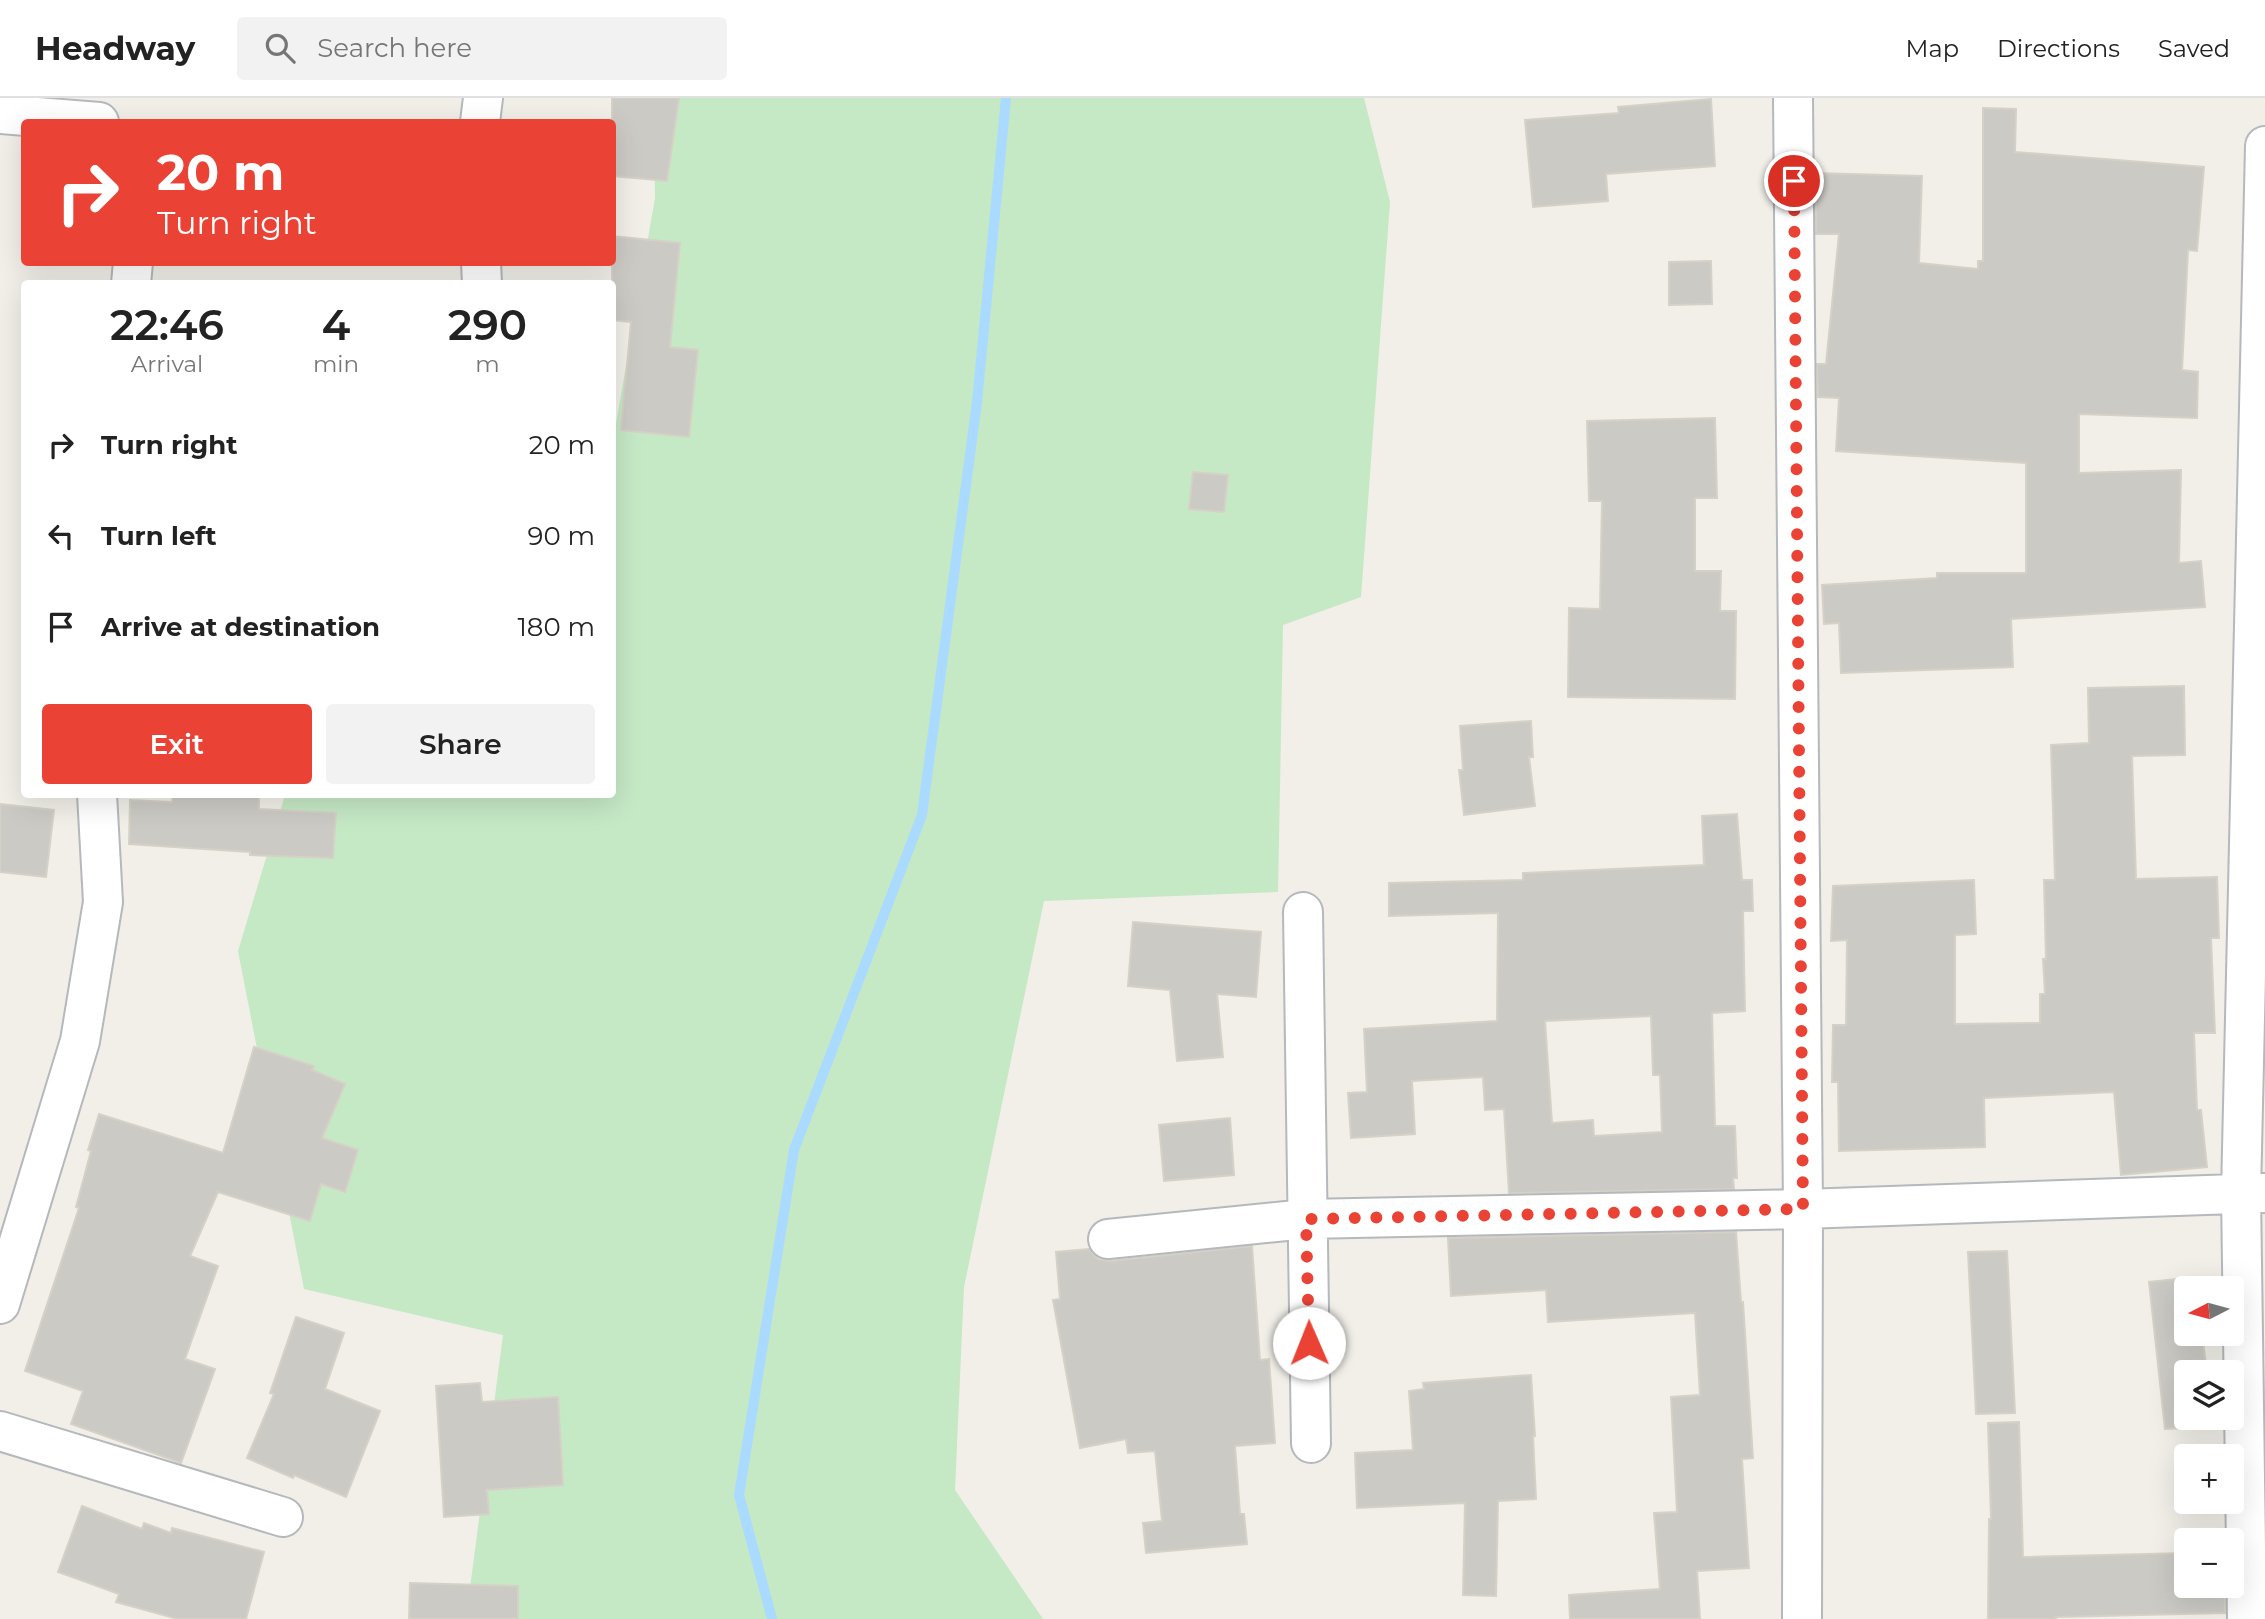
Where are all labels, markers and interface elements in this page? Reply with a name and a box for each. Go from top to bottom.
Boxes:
search box [237,17,727,80]
text: Headway [35,28,195,68]
icon: search [261,29,299,67]
text: Search here [317,32,472,64]
text: Map [1906,34,1959,63]
text: Directions [1997,34,2120,63]
text: Saved [2158,34,2230,63]
text: 20 m [157,143,284,202]
icon: right [42,147,133,238]
pin [1764,151,1824,211]
icon: arrive [1775,162,1813,200]
text: Turn right [157,203,317,242]
text: 22:46 [110,299,224,351]
text: 4 [322,299,350,351]
text: 290 [448,299,527,351]
text: Arrival [131,350,203,378]
text: min [313,350,359,378]
text: m [475,350,500,378]
icon: right [42,426,80,464]
text: Turn right [101,429,237,461]
text: 20 m [529,429,595,461]
icon: left [42,517,80,555]
text: Turn left [101,520,217,552]
text: 90 m [528,520,595,552]
icon: arrive [42,608,80,646]
text: Arrive at destination [101,611,380,643]
text: 180 m [517,611,595,643]
button: Exit [42,704,312,784]
button: Share [326,704,595,784]
north arrow [2174,1276,2244,1346]
map controls [2174,1276,2244,1598]
position arrow [1272,1306,1346,1380]
button: layers [2174,1360,2244,1430]
button: + [2174,1444,2244,1514]
button: − [2174,1528,2244,1598]

